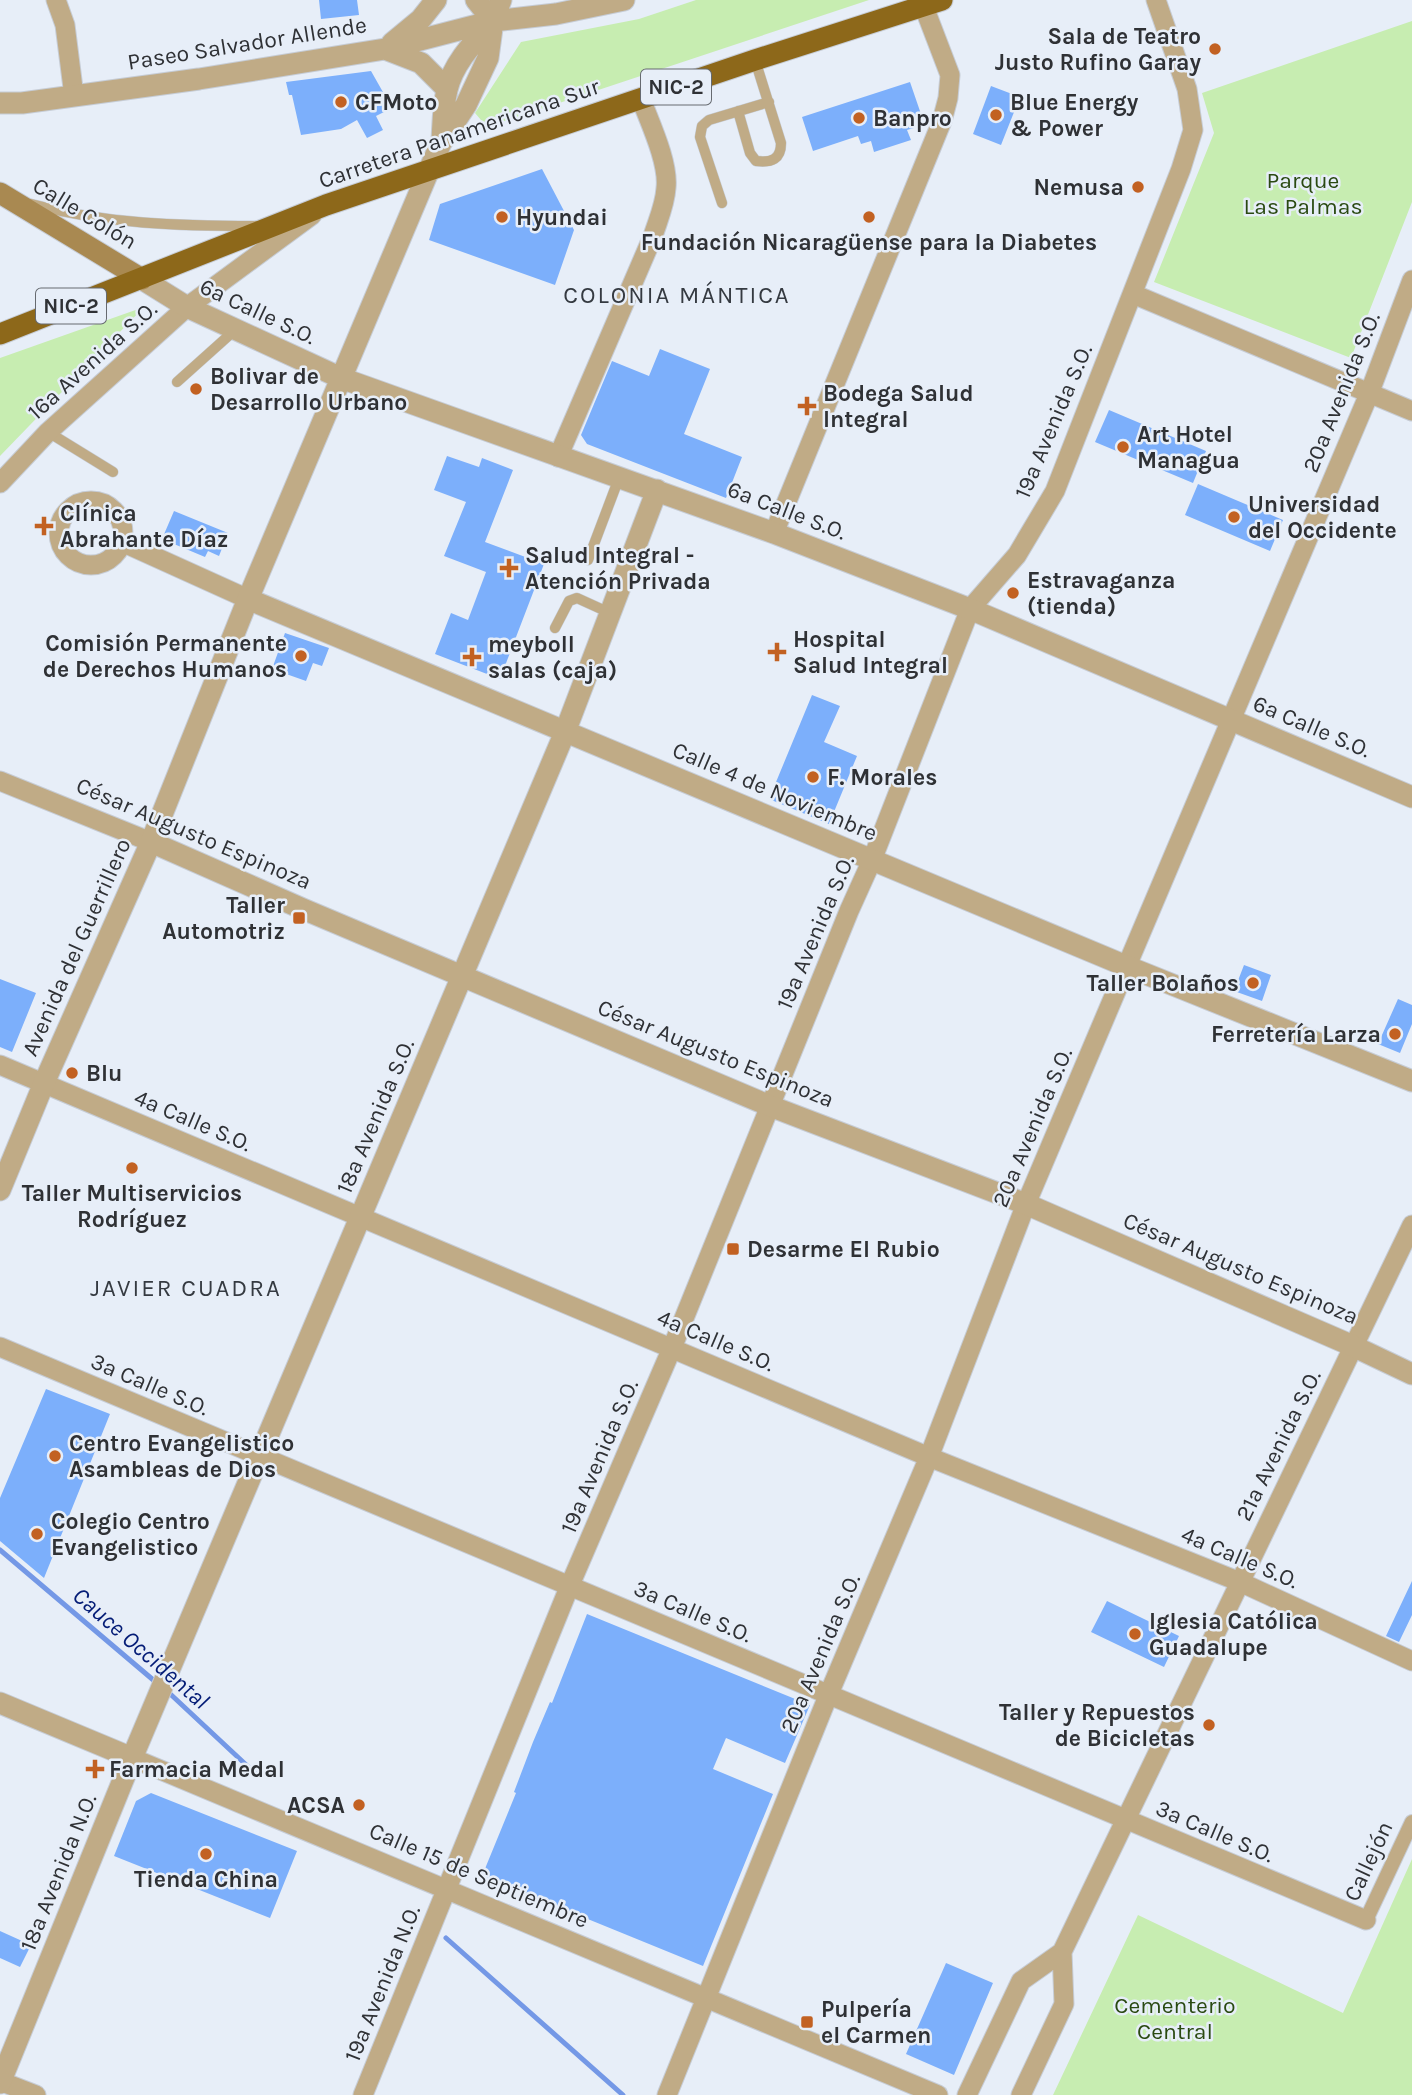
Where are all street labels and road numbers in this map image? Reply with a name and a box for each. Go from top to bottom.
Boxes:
street label: Paseo Salvador Allende [126,11,369,76]
road number: NIC-2 [641,70,711,104]
street label: Carretera Panamericana Sur [315,72,604,194]
street label: Calle Colón [28,172,142,255]
street label: 6a Calle S.O. [195,273,320,350]
road number: NIC-2 [36,288,106,324]
street label: 16a Avenida S.O. [22,295,162,425]
street label: 20a Avenida S.O. [1297,308,1386,476]
street label: 19a Avenida S.O. [1009,340,1098,502]
street label: 6a Calle S.O. [724,475,850,545]
street label: 6a Calle S.O. [1249,690,1375,763]
street label: Calle 4 de Noviembre [668,736,881,847]
street label: César Augusto Espinoza [72,772,315,895]
street label: Avenida del Guerrillero [16,834,137,1060]
street label: 19a Avenida S.O. [771,851,860,1013]
street label: César Augusto Espinoza [594,994,838,1113]
street label: 18a Avenida S.O. [331,1035,420,1198]
street label: 20a Avenida S.O. [987,1043,1078,1211]
street label: 4a Calle S.O. [130,1084,256,1157]
street label: César Augusto Espinoza [1119,1207,1362,1330]
street label: 4a Calle S.O. [653,1304,779,1377]
street label: 3a Calle S.O. [87,1347,213,1421]
street label: 21a Avenida S.O. [1230,1365,1327,1525]
street label: 19a Avenida S.O. [555,1375,644,1537]
street label: 4a Calle S.O. [1177,1521,1303,1594]
street label: 20a Avenida S.O. [775,1569,866,1737]
street label: 3a Calle S.O. [630,1574,756,1648]
street label: 18a Avenida N.O. [15,1790,102,1955]
street label: 3a Calle S.O. [1152,1794,1278,1868]
street label: Calle 15 de Septiembre [365,1817,593,1934]
street label: Callejón [1338,1817,1399,1905]
street label: 19a Avenida N.O. [339,1901,426,2065]

